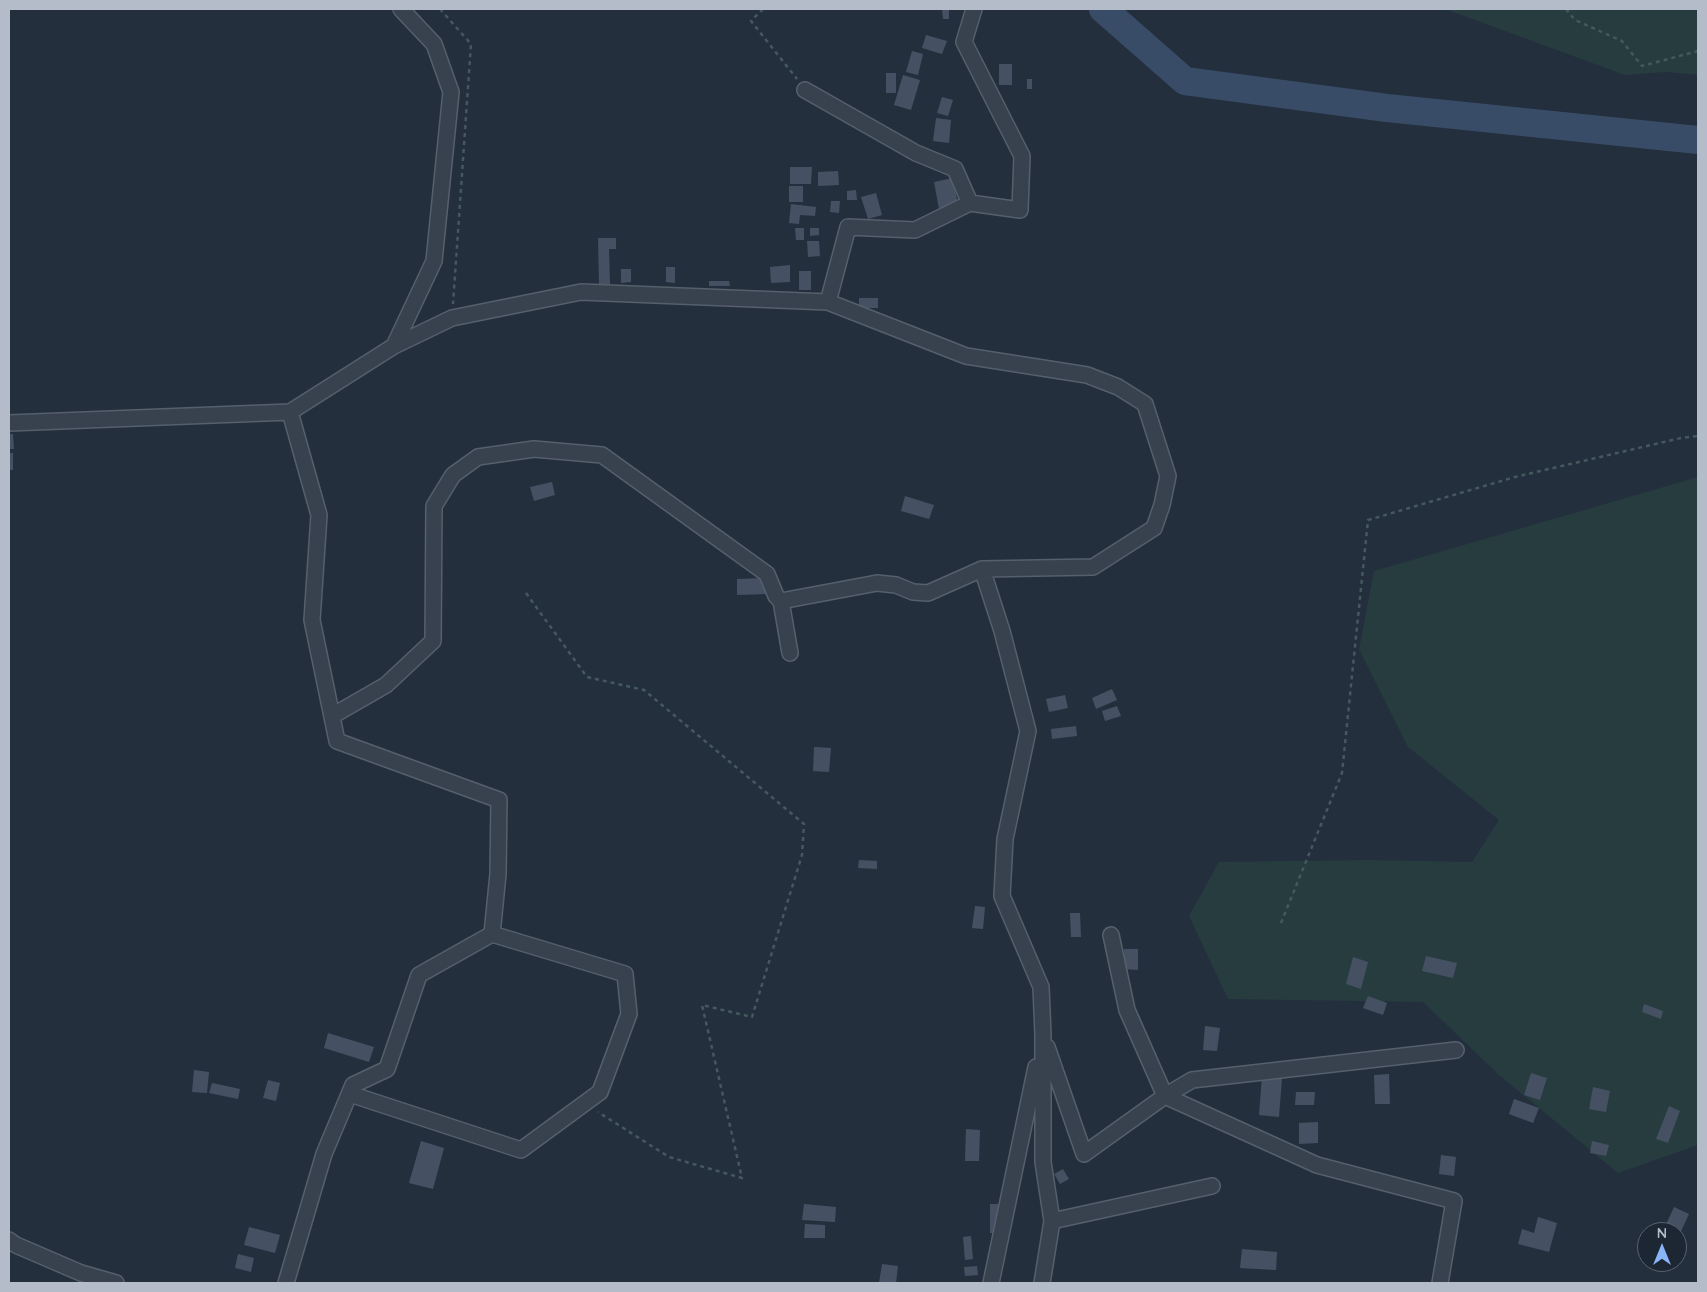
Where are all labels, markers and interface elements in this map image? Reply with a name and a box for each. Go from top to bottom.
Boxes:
north arrow [1637,1222,1687,1272]
text: N [1657,1224,1667,1242]

